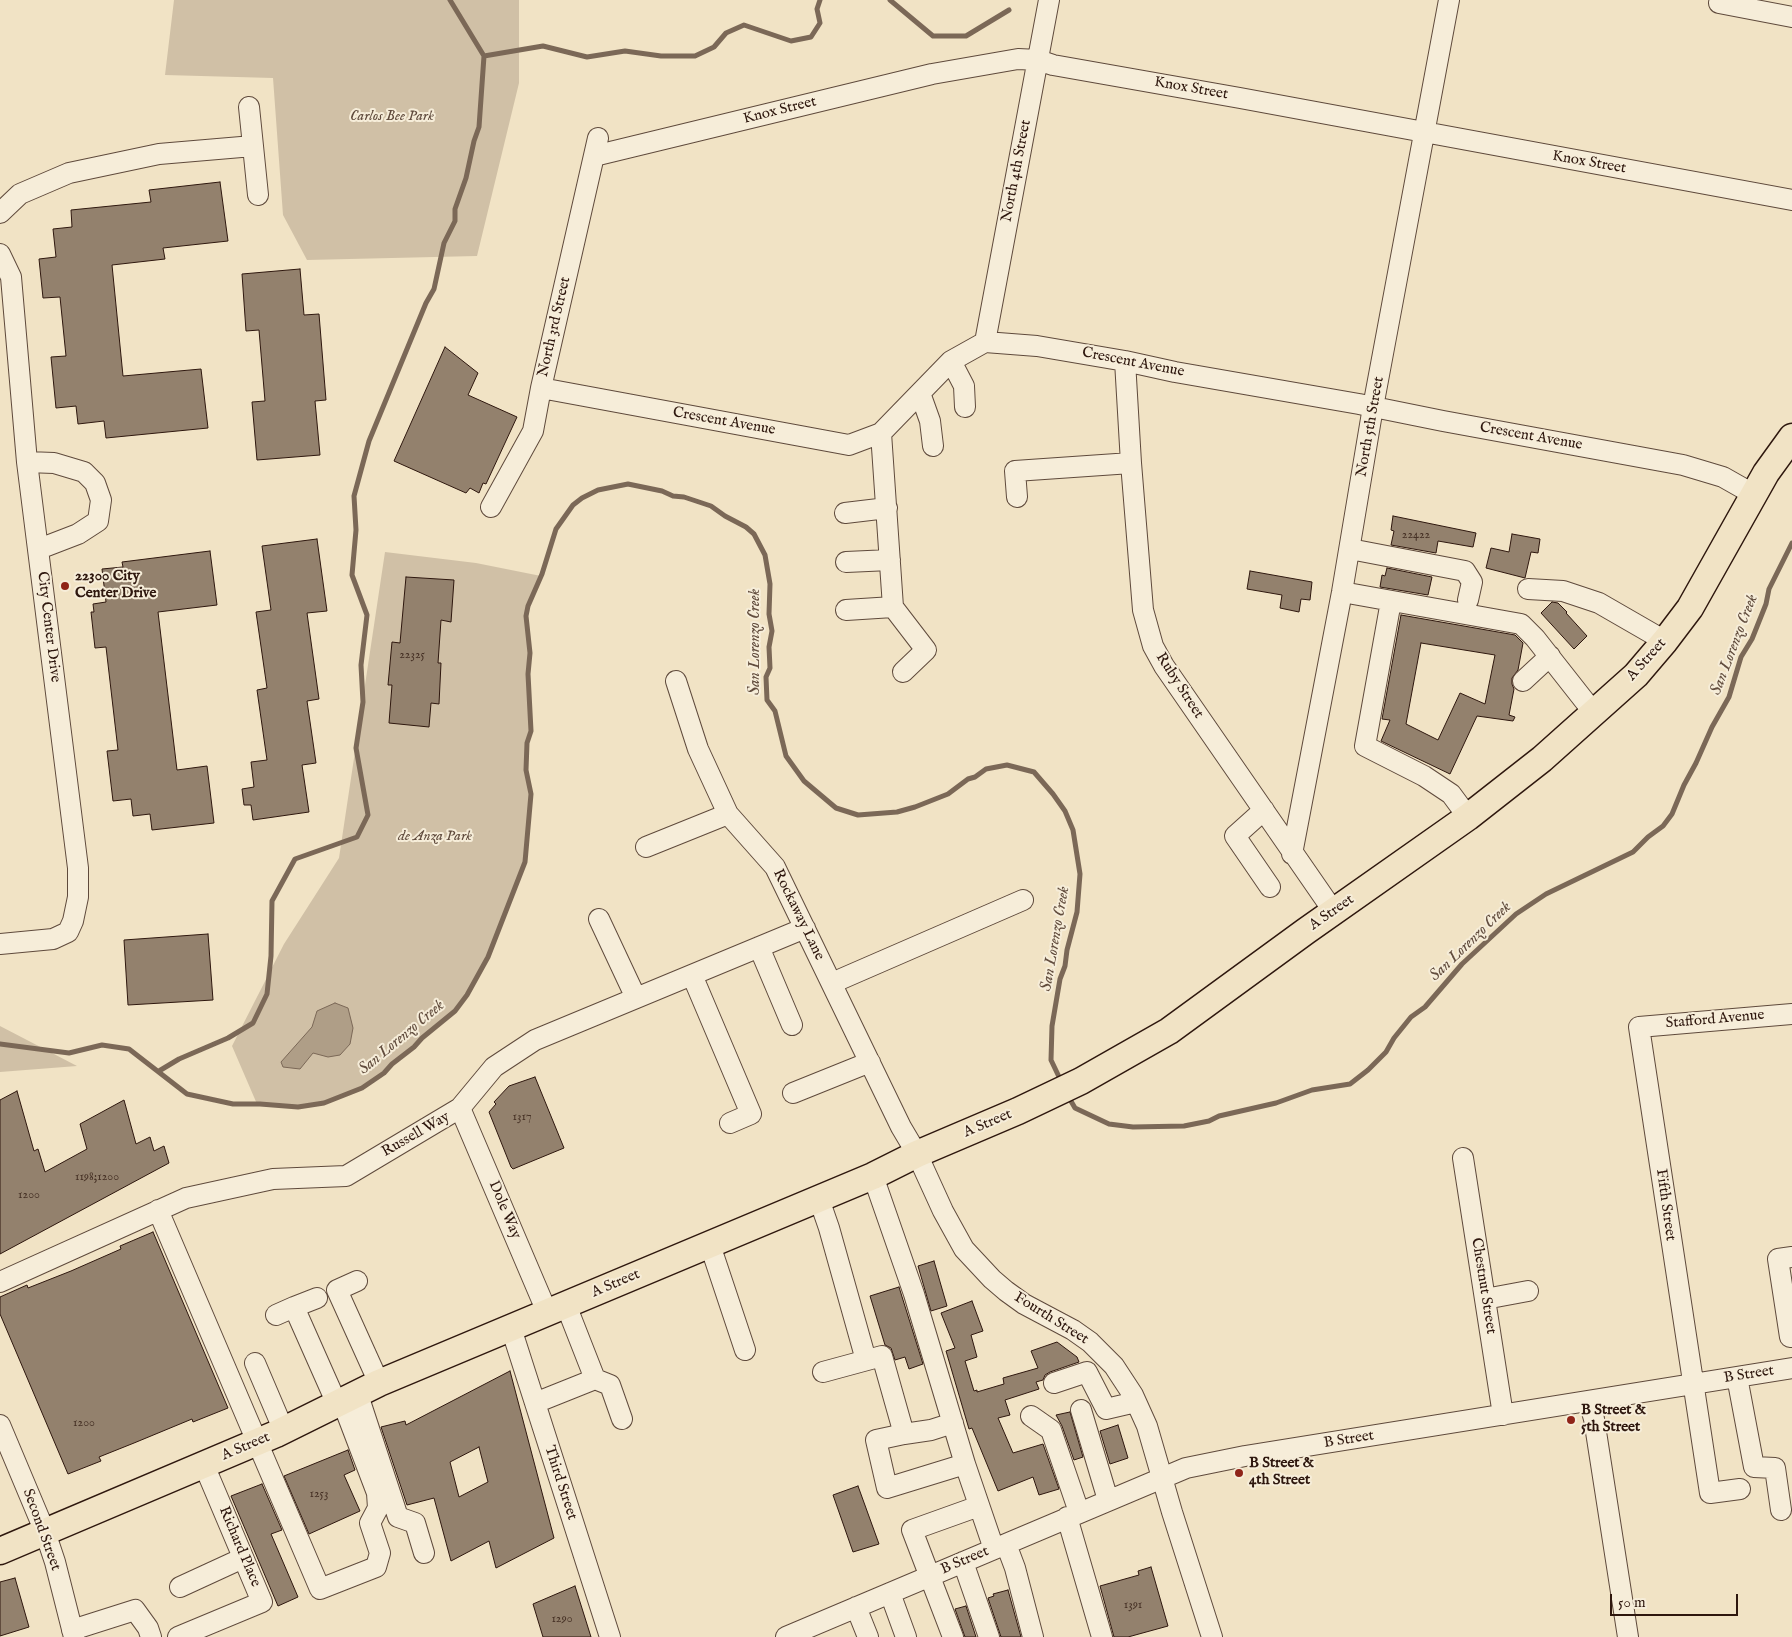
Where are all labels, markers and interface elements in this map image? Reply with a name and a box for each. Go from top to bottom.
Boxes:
street label: Knox Street [1153,74,1229,104]
street label: Knox Street [742,93,818,129]
park label: Carlos Bee Park [350,108,434,126]
street label: North 4th Street [998,118,1036,224]
street label: Knox Street [1551,148,1627,178]
street label: North 3rd Street [535,275,575,379]
street label: Crescent Avenue [1080,344,1186,382]
street label: North 5th Street [1353,375,1389,479]
street label: Crescent Avenue [671,404,777,440]
street label: Crescent Avenue [1478,419,1584,455]
house number: 22422 [1402,529,1430,543]
place label: 22300 City Center Drive [75,568,156,603]
street label: City Center Drive [32,570,64,684]
marker: 22300 City Center Drive [59,580,71,592]
water label: San Lorenzo Creek [746,589,766,695]
water label: San Lorenzo Creek [1707,592,1763,698]
street label: A Street [1623,635,1671,685]
house number: 22325 [399,649,425,663]
street label: Ruby Street [1151,650,1207,722]
park label: de Anza Park [398,828,472,846]
street label: Rockaway Lane [768,867,828,963]
water label: San Lorenzo Creek [1037,885,1075,993]
street label: A Street [1306,891,1358,935]
water label: San Lorenzo Creek [1426,898,1516,986]
water label: San Lorenzo Creek [355,997,449,1079]
street label: Stafford Avenue [1665,1007,1765,1033]
street label: A Street [961,1106,1015,1142]
street label: Russell Way [379,1108,453,1162]
house number: 1317 [512,1111,532,1125]
street label: Fifth Street [1651,1168,1679,1242]
house number: 1198;1200 [75,1171,119,1185]
street label: Dole Way [484,1178,524,1242]
house number: 1200 [18,1189,40,1203]
street label: Chestnut Street [1466,1237,1500,1335]
street label: A Street [589,1266,643,1302]
street label: Fourth Street [1010,1289,1092,1349]
street label: B Street [1723,1362,1775,1388]
place label: B Street & 5th Street [1581,1402,1646,1437]
marker: B Street & 5th Street [1565,1414,1577,1426]
house number: 1200 [73,1417,95,1431]
street label: B Street [1323,1427,1375,1453]
street label: A Street [219,1429,273,1465]
street label: Third Street [540,1444,580,1522]
place label: B Street & 4th Street [1249,1455,1314,1490]
marker: B Street & 4th Street [1233,1467,1245,1479]
street label: Second Street [18,1487,64,1573]
house number: 1253 [310,1488,328,1502]
street label: Richard Place [214,1504,264,1590]
street label: B Street [938,1543,992,1579]
scale bar [1612,1584,1740,1616]
text: 50 m [1618,1593,1646,1612]
house number: 1391 [1124,1599,1142,1613]
house number: 1290 [551,1613,573,1627]

